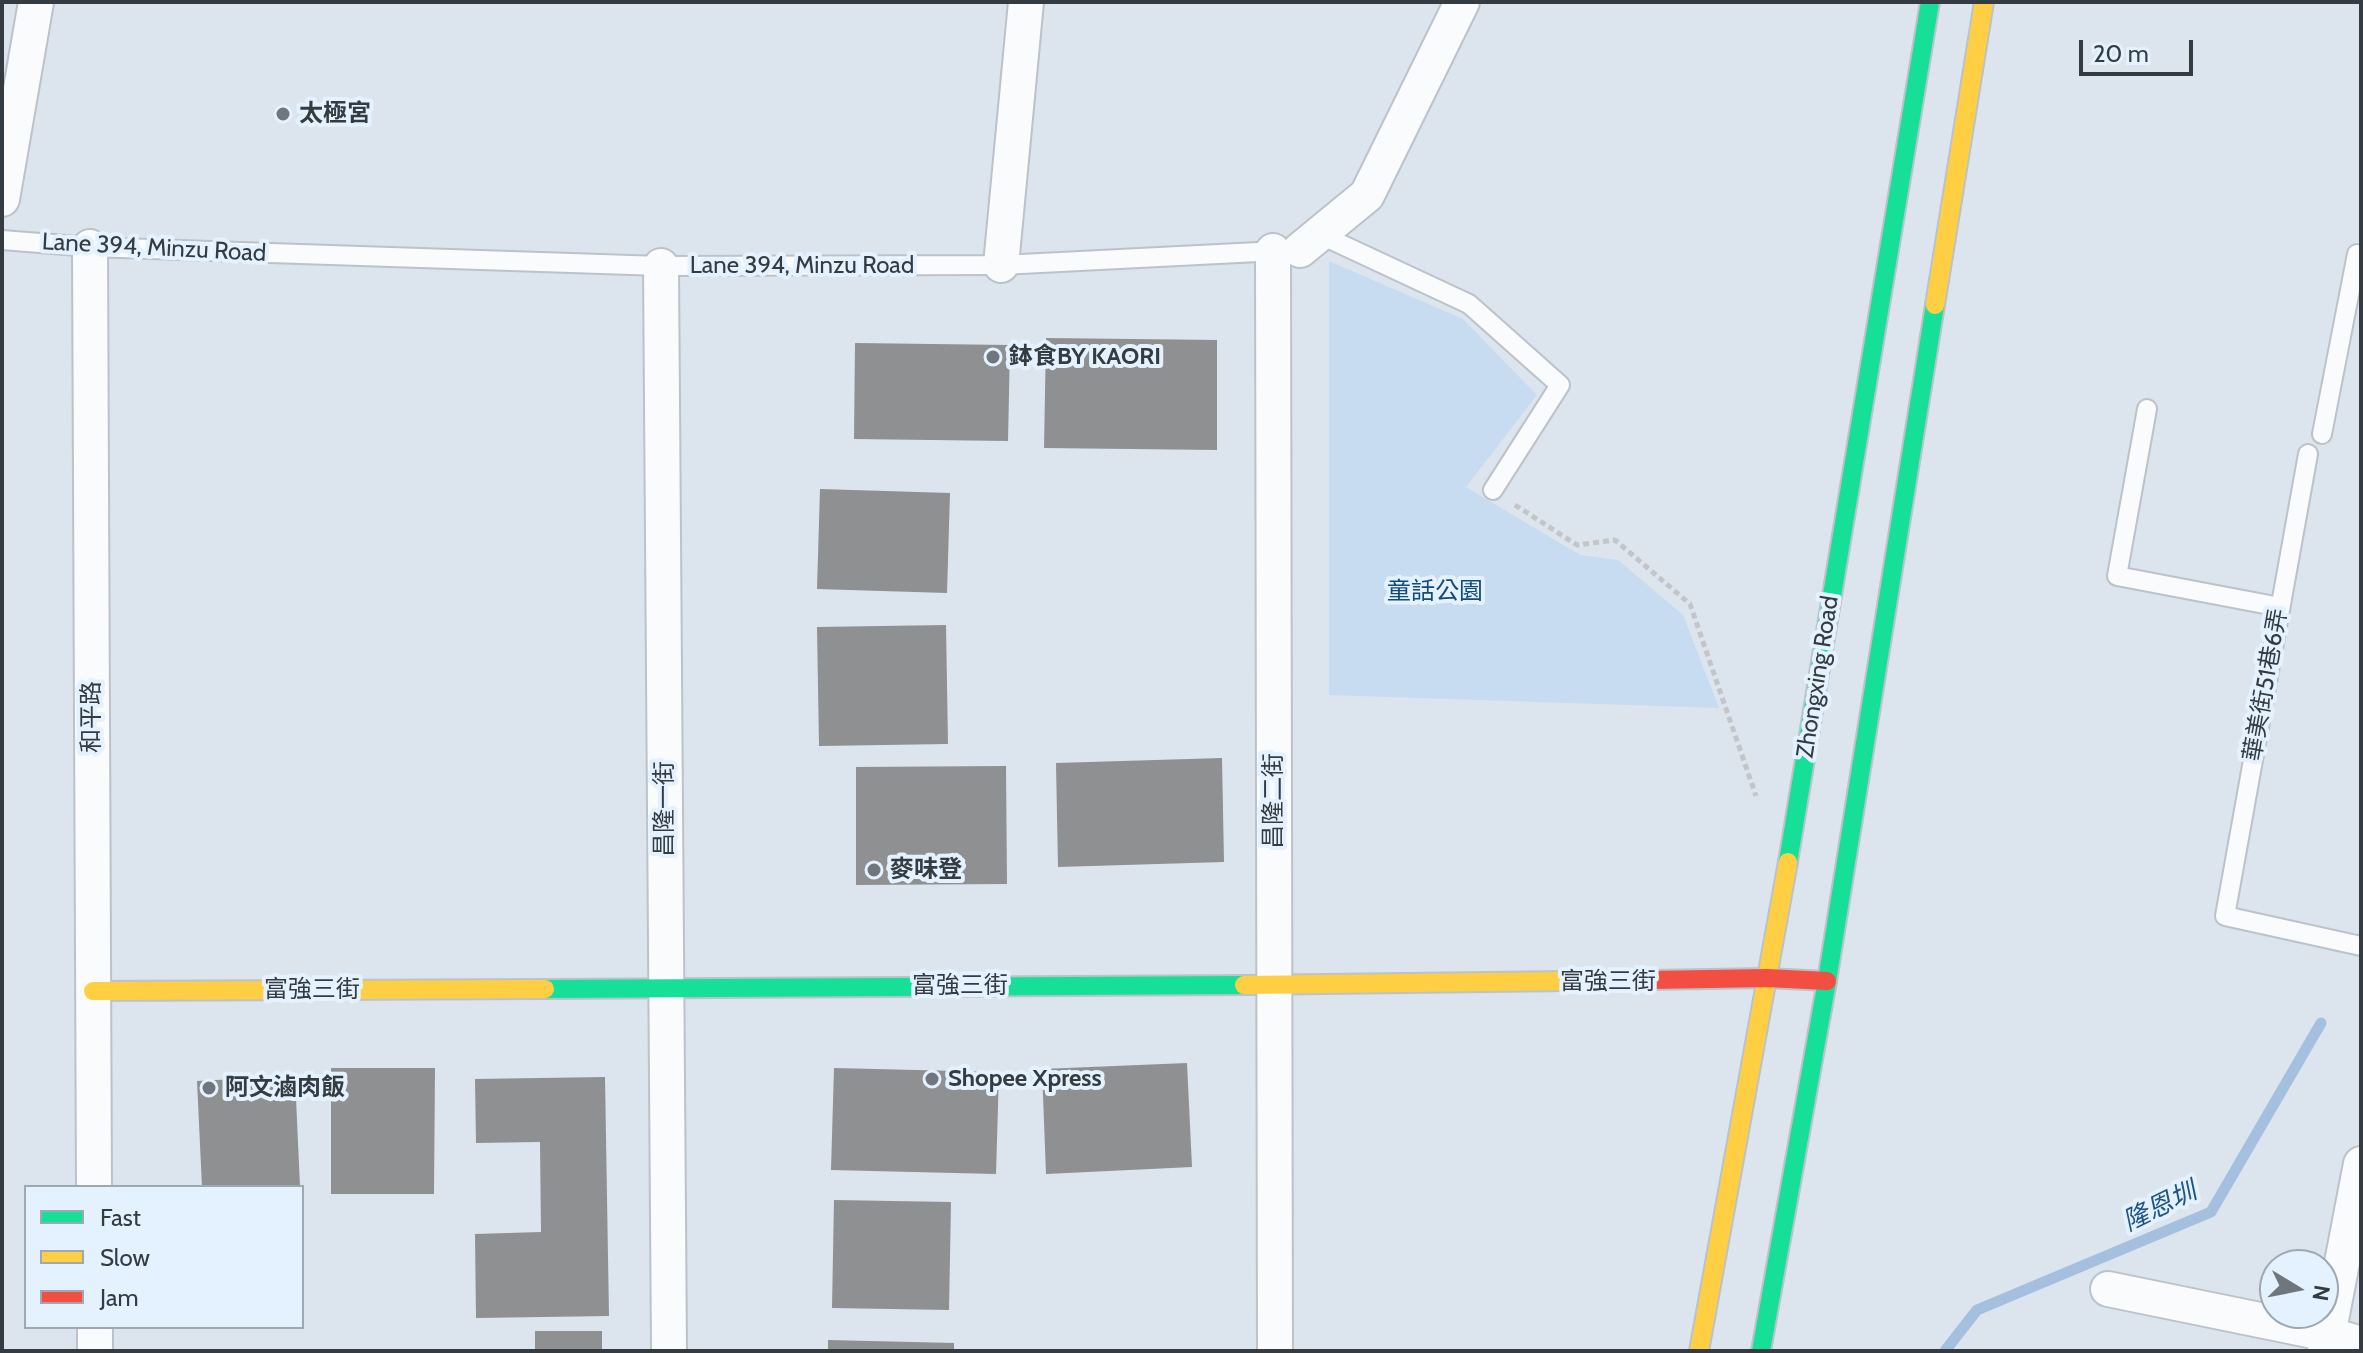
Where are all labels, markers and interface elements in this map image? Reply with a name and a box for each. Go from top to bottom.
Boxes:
scale bar [2083,24,2197,74]
text: 20 m [2093,39,2149,68]
place label: 太極宮 [299,100,371,128]
marker: 太極宮 [274,105,292,123]
street label: Lane 394, Minzu Road [41,228,267,268]
street label: Lane 394, Minzu Road [690,252,914,280]
place label: 鉢食BY KAORI [1009,343,1161,371]
marker: 鉢食BY KAORI [984,348,1002,366]
park label: 童話公園 [1387,578,1483,606]
street label: Zhongxing Road [1791,594,1845,760]
street label: 華美街51巷6弄 [2238,606,2294,764]
street label: 和平路 [78,681,106,753]
street label: 昌隆二街 [1260,753,1288,849]
street label: 昌隆一街 [651,761,679,857]
place label: 麥味登 [890,856,962,884]
marker: 麥味登 [865,861,883,879]
street label: 富強三街 [1560,968,1656,996]
street label: 富強三街 [912,972,1008,1000]
street label: 富強三街 [264,976,360,1004]
place label: Shopee Xpress [948,1065,1102,1093]
marker: Shopee Xpress [923,1070,941,1088]
place label: 阿文滷肉飯 [225,1074,345,1102]
marker: 阿文滷肉飯 [200,1079,218,1097]
water label: 隆恩圳 [2118,1176,2202,1238]
legend [24,1185,304,1329]
text: Fast [100,1203,141,1232]
text: Slow [100,1243,150,1272]
north arrow [2259,1249,2339,1329]
text: Jam [100,1283,138,1312]
text: N [2307,1283,2336,1303]

